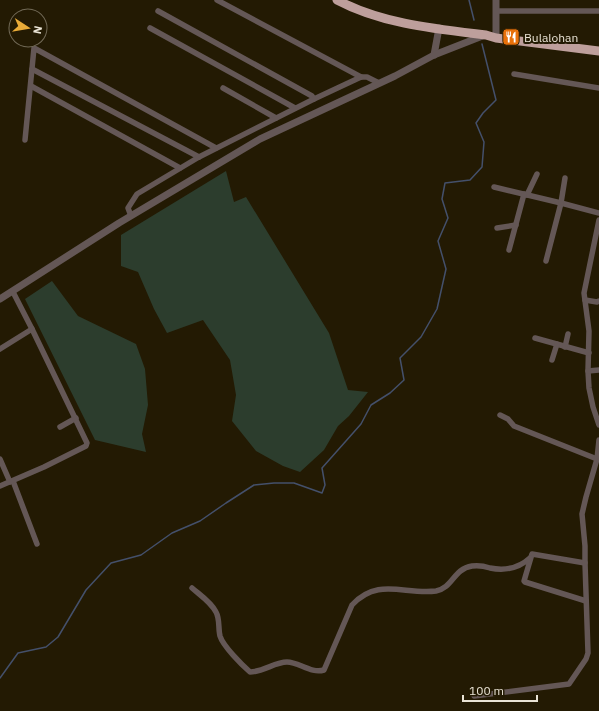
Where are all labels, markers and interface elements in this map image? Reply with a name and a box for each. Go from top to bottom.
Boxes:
north arrow [8,8,48,48]
text: N [30,25,45,35]
restaurant icon: Bulalohan [501,27,521,47]
place label: Bulalohan [524,30,578,45]
scale bar [463,677,537,703]
text: 100 m [469,683,504,698]

